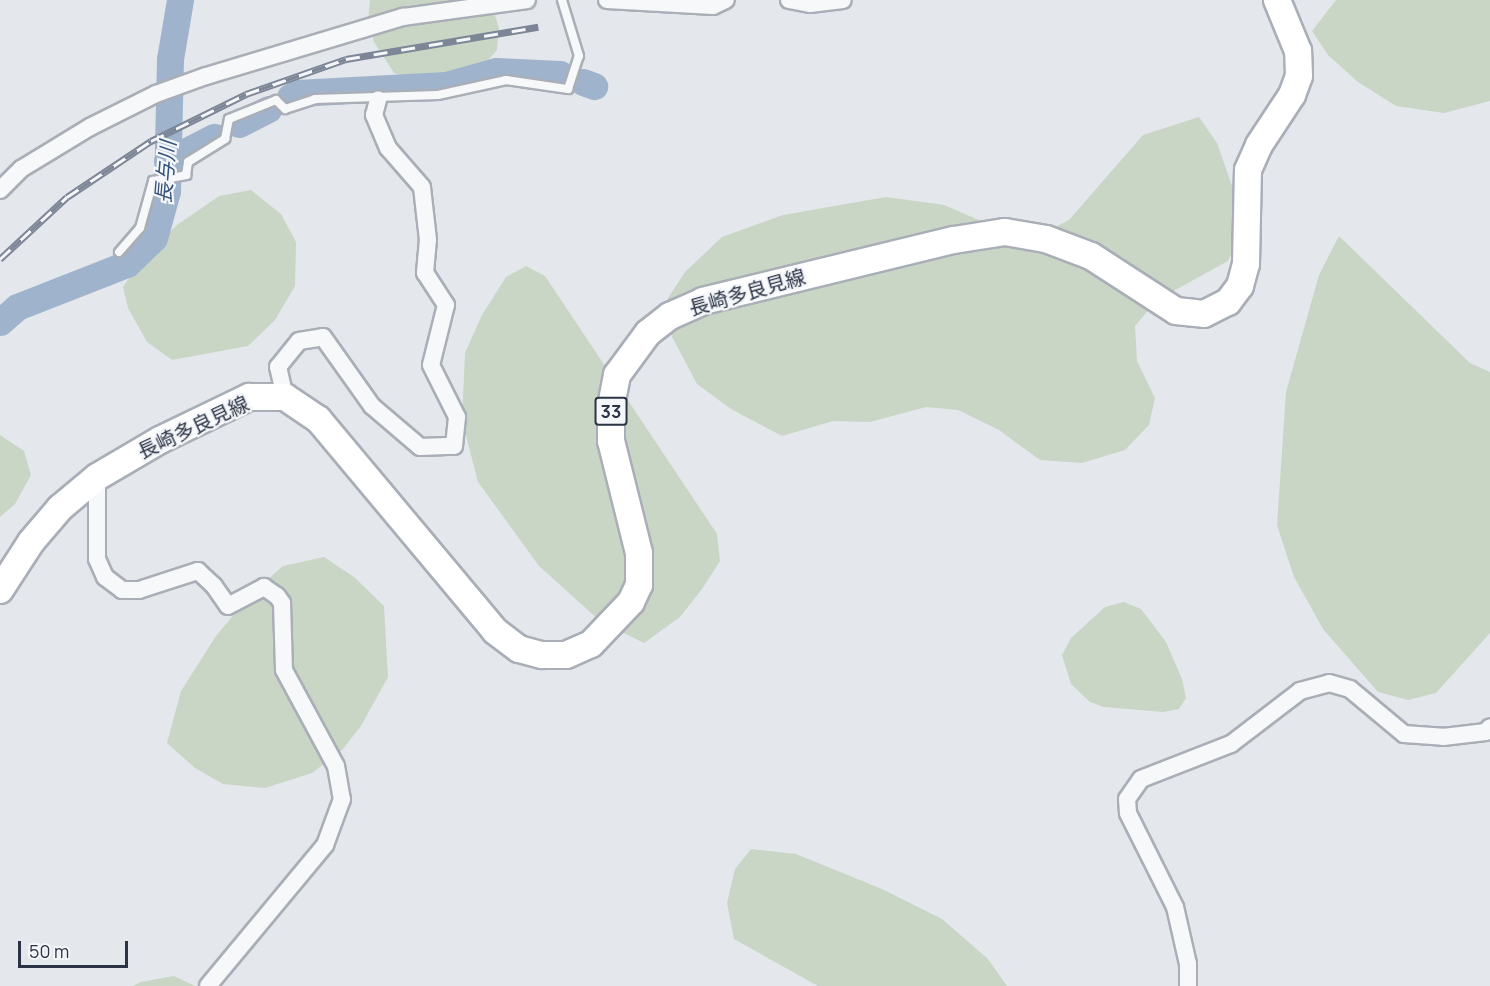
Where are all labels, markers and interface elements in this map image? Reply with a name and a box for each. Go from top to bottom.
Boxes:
water label: 長与川 [150,140,180,204]
street label: 長崎多良見線 [686,264,808,320]
street label: 長崎多良見線 [134,391,252,463]
road number: 33 [594,396,628,426]
scale bar [21,929,130,967]
text: 50 m [29,939,69,963]

